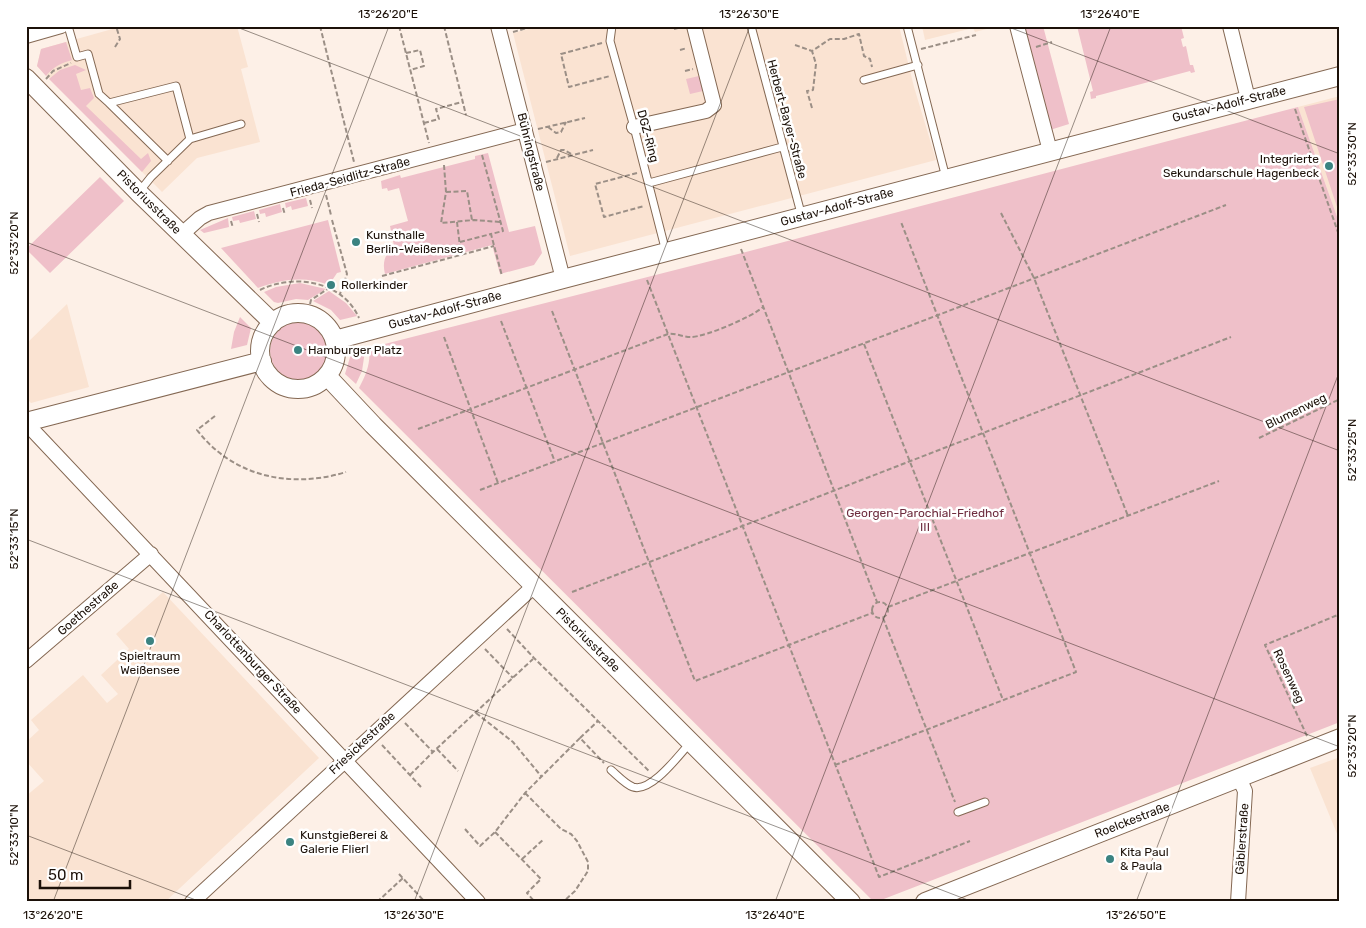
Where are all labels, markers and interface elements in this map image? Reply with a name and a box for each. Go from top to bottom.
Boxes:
text: 13°26'20"E [358,7,418,21]
text: 13°26'30"E [719,7,779,21]
text: 13°26'40"E [1080,7,1140,21]
street label: Herbert-Bayer-Straße [764,58,810,180]
street label: Gustav-Adolf-Straße [1171,83,1287,125]
street label: DGZ-Ring [634,108,662,164]
street label: Bühringstraße [515,111,548,193]
text: 52°33'30"N [1345,122,1359,186]
place label: Integrierte Sekundarschule Hagenbeck [1163,152,1320,180]
street label: Frieda-Seidlitz-Straße [289,154,412,200]
marker: Integrierte Sekundarschule Hagenbeck [1323,160,1335,172]
street label: Pistoriusstraße [114,167,184,237]
street label: Gustav-Adolf-Straße [779,185,895,229]
text: 52°33'20"N [7,211,21,275]
place label: Kunsthalle Berlin-Weißensee [366,228,464,256]
marker: Kunsthalle Berlin-Weißensee [350,236,362,248]
place label: Rollerkinder [341,278,408,292]
marker: Rollerkinder [325,279,337,291]
street label: Gustav-Adolf-Straße [387,288,503,332]
place label: Hamburger Platz [308,343,402,357]
marker: Hamburger Platz [292,344,304,356]
street label: Blumenweg [1263,390,1329,432]
text: 52°33'25"N [1345,419,1359,481]
park label: Georgen-Parochial-Friedhof III [846,506,1004,534]
text: 52°33'15"N [7,509,21,569]
street label: Goethestraße [55,578,122,638]
street label: Pistoriusstraße [553,605,623,675]
street label: Charlottenburger Straße [201,607,305,717]
marker: Spieltraum Weißensee [144,635,156,647]
street label: Rosenweg [1270,647,1308,705]
place label: Spieltraum Weißensee [120,649,180,677]
street label: Friesickestraße [326,709,398,777]
text: 52°33'20"N [1345,714,1359,778]
street label: Roelckestraße [1093,799,1172,841]
street label: Gäblerstraße [1233,802,1252,875]
text: 52°33'10"N [7,804,21,866]
place label: Kunstgießerei & Galerie Flierl [300,828,389,856]
marker: Kunstgießerei & Galerie Flierl [284,836,296,848]
place label: Kita Paul & Paula [1120,845,1169,873]
marker: Kita Paul & Paula [1104,853,1116,865]
scale bar [40,858,130,890]
text: 50 m [48,866,83,884]
text: 13°26'20"E [23,908,83,922]
text: 13°26'30"E [384,908,444,922]
text: 13°26'40"E [745,908,805,922]
text: 13°26'50"E [1106,908,1166,922]

